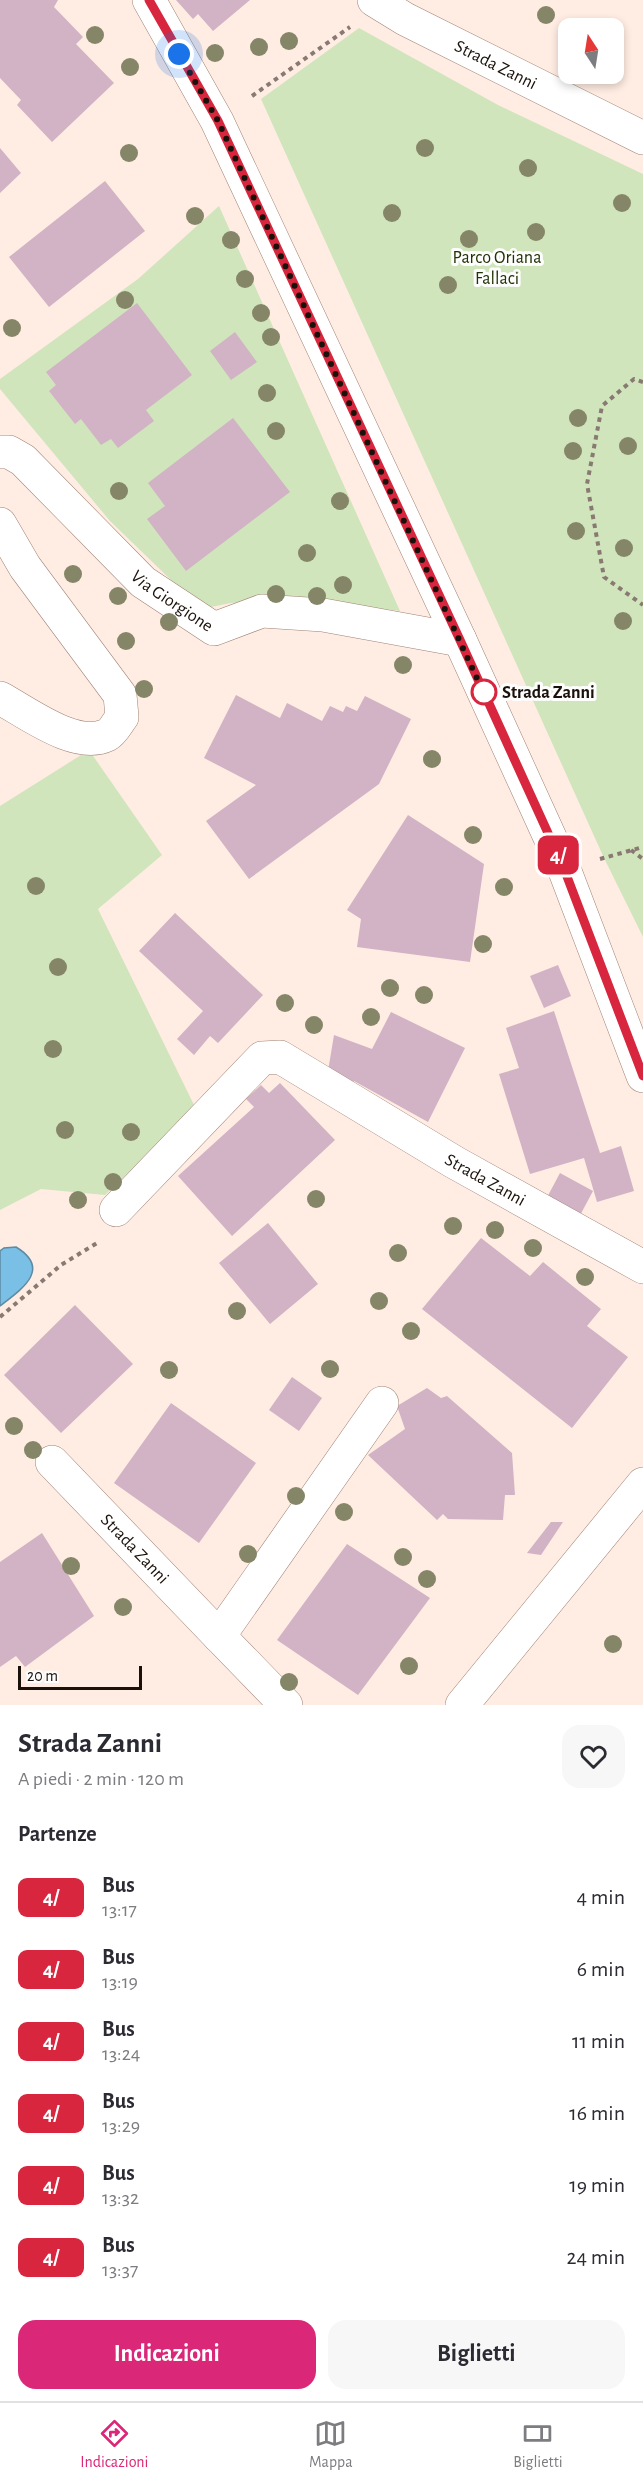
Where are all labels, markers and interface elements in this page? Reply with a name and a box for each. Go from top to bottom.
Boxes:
north arrow [558,18,624,84]
map controls [558,18,624,84]
street label: Strada Zanni [452,37,539,93]
your location [164,39,194,69]
park label: Parco Oriana Fallaci [453,249,541,288]
street label: Via Giorgione [127,567,216,636]
marker: Strada Zanni [471,679,497,705]
place label: Strada Zanni [502,684,595,702]
line badge: 4/ [531,836,585,874]
text: 4/ [550,845,566,866]
street label: Strada Zanni [441,1151,528,1210]
street label: Strada Zanni [97,1511,172,1588]
scale bar [18,1663,142,1690]
text: 20 m [27,1668,58,1684]
button: heart [562,1725,625,1788]
text: Strada Zanni [18,1730,162,1758]
text: A piedi · 2 min · 120 m [18,1769,184,1789]
text: Partenze [18,1823,97,1845]
text: Bus [102,1874,135,1896]
text: 4 min [577,1886,625,1908]
text: 4/ [43,1887,59,1908]
text: 13:17 [102,1900,137,1920]
text: Bus [102,1946,135,1968]
text: 6 min [577,1958,625,1980]
text: 4/ [43,1959,59,1980]
text: 13:19 [102,1972,138,1992]
text: Bus [102,2018,135,2040]
text: 11 min [572,2030,625,2052]
text: 4/ [43,2031,59,2052]
text: 13:24 [102,2044,140,2064]
text: Bus [102,2090,135,2112]
text: 16 min [569,2102,625,2124]
text: 4/ [43,2103,59,2124]
text: 13:29 [102,2116,140,2136]
text: Bus [102,2162,135,2184]
text: 19 min [569,2174,625,2196]
text: 4/ [43,2175,59,2196]
text: 13:32 [102,2188,139,2208]
text: Bus [102,2234,135,2256]
text: 24 min [567,2246,625,2268]
text: 4/ [43,2247,59,2268]
text: 13:37 [102,2260,138,2280]
button: Indicazioni [18,2320,316,2389]
button: Biglietti [328,2320,625,2389]
tab: Indicazioni [80,2417,149,2472]
tab: Mappa [309,2417,353,2472]
tab: Biglietti [513,2417,563,2472]

